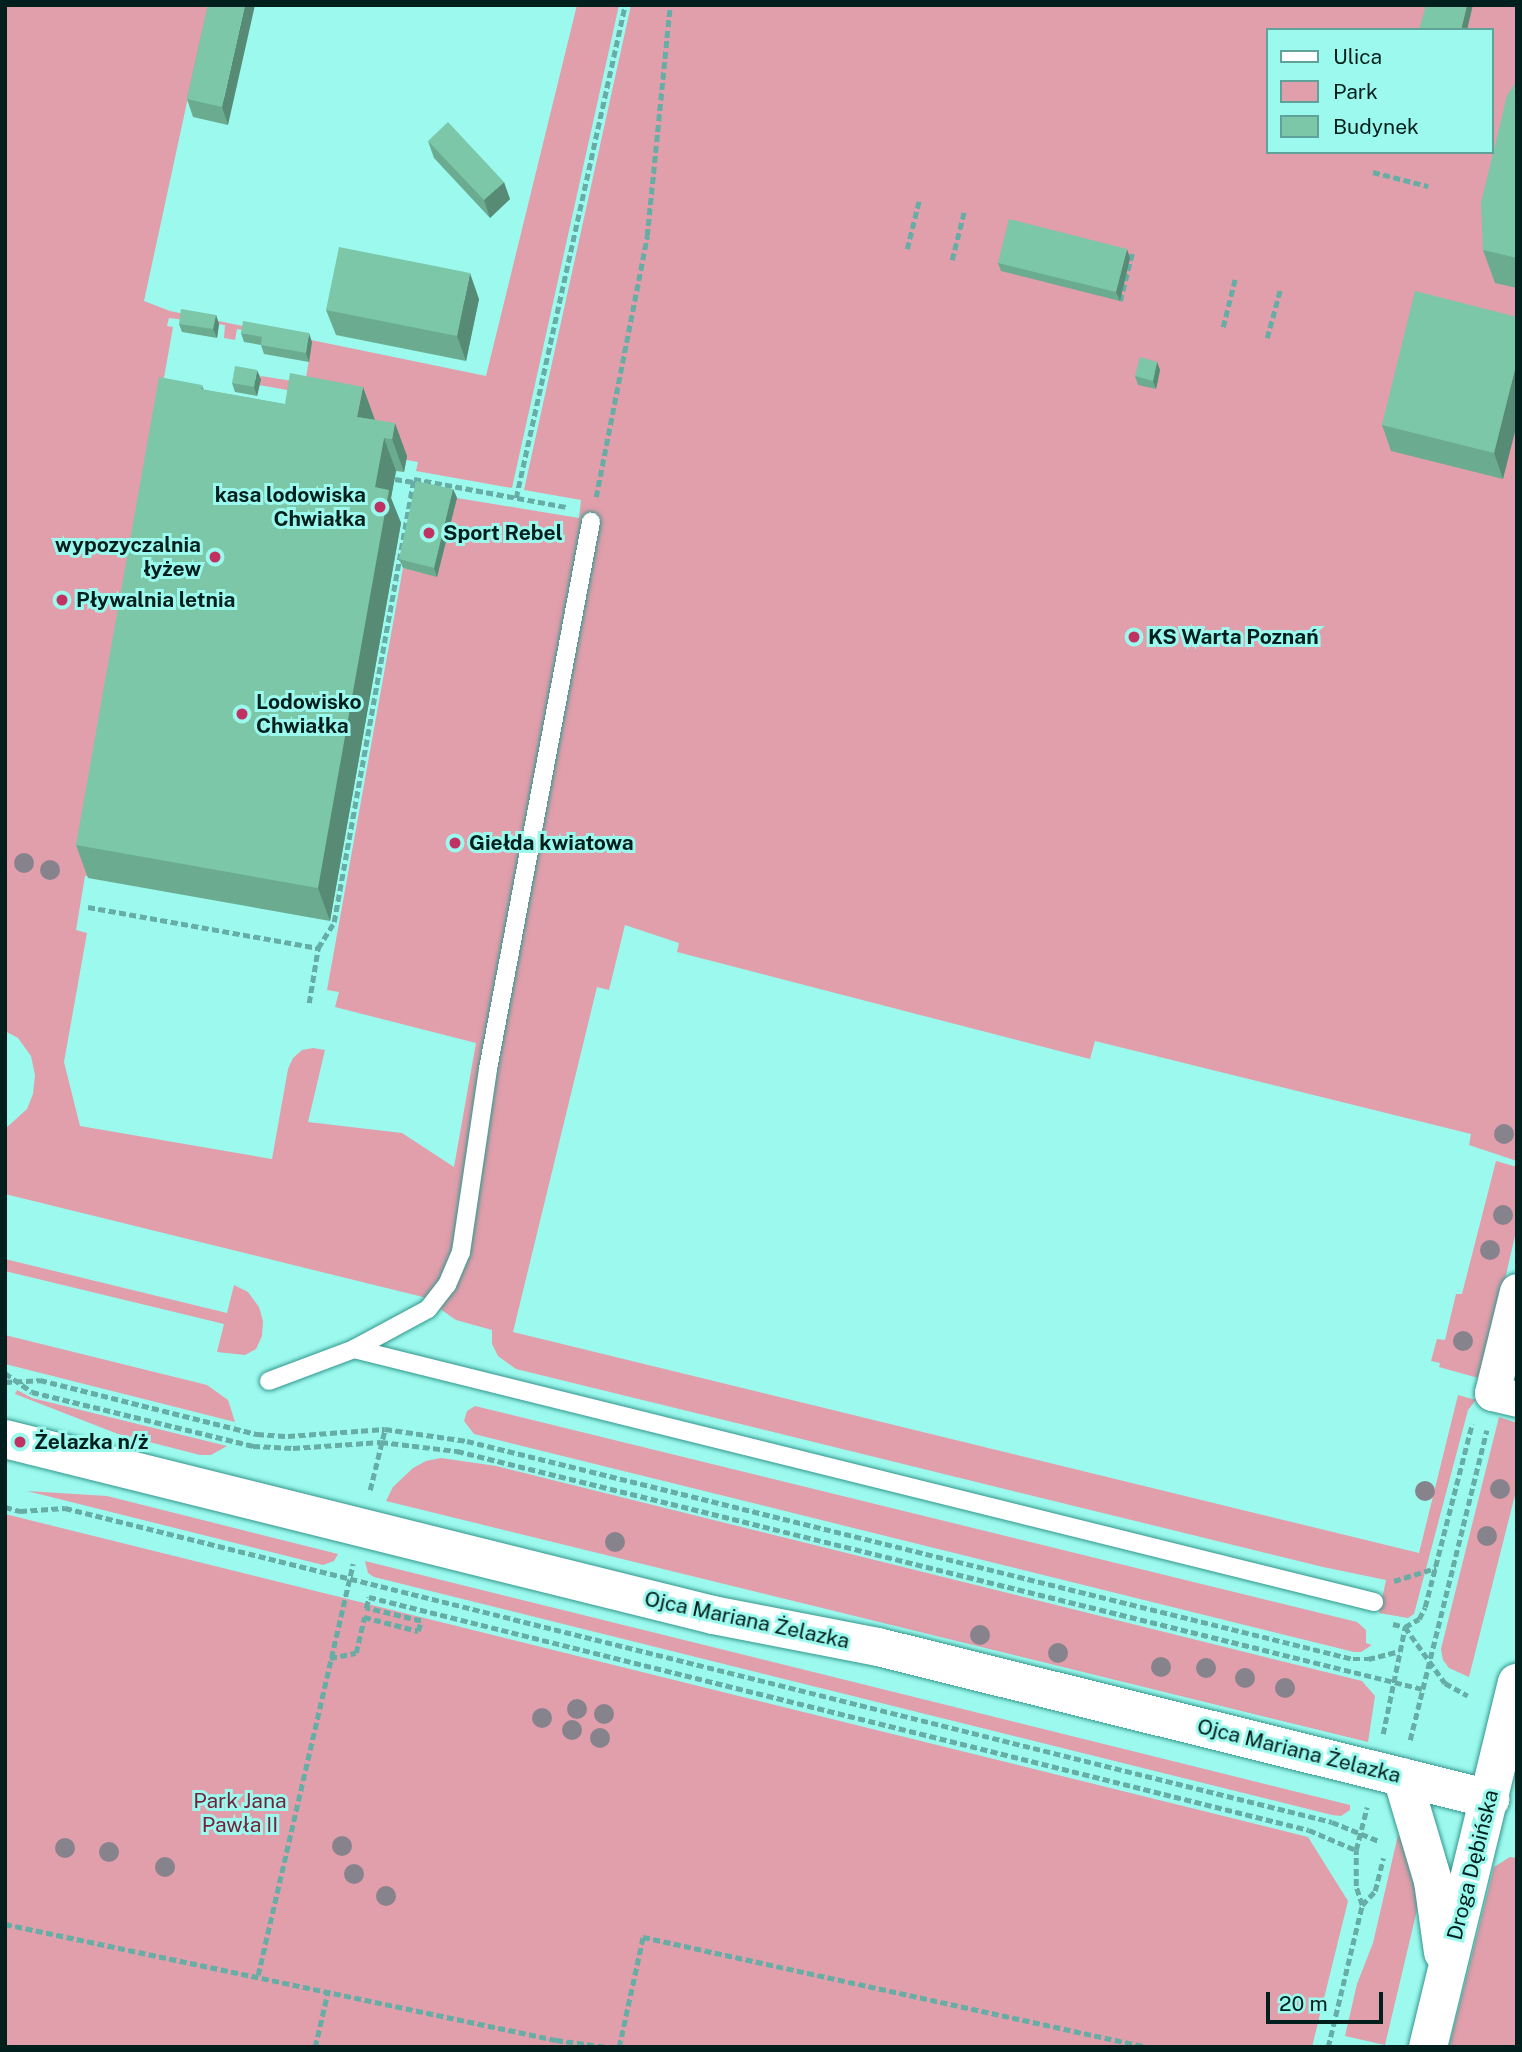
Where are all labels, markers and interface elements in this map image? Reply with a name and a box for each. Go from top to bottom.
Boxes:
legend [1266,28,1494,154]
text: Ulica [1333,44,1382,69]
text: Park [1333,79,1378,104]
text: Budynek [1333,114,1419,139]
place label: kasa lodowiska Chwiałka [215,482,366,532]
marker: kasa lodowiska Chwiałka [372,499,388,515]
place label: Sport Rebel [443,520,563,546]
marker: Sport Rebel [421,525,437,541]
place label: wypozyczalnia łyżew [55,532,201,582]
marker: wypozyczalnia łyżew [207,549,223,565]
place label: Pływalnia letnia [76,587,236,613]
marker: Pływalnia letnia [54,592,70,608]
place label: KS Warta Poznań [1148,624,1319,650]
marker: KS Warta Poznań [1126,629,1142,645]
place label: Lodowisko Chwiałka [256,689,362,739]
marker: Lodowisko Chwiałka [234,706,250,722]
place label: Giełda kwiatowa [469,830,634,856]
marker: Giełda kwiatowa [447,835,463,851]
place label: Żelazka n/ż [34,1429,148,1455]
marker: Żelazka n/ż [12,1434,28,1450]
street label: Ojca Mariana Żelazka [642,1586,852,1654]
street label: Ojca Mariana Żelazka [1195,1714,1403,1788]
street label: Droga Dębińska [1442,1787,1504,1943]
park label: Park Jana Pawła II [193,1788,287,1838]
scale bar [1270,1979,1387,2023]
text: 20 m [1279,1991,1328,2016]

